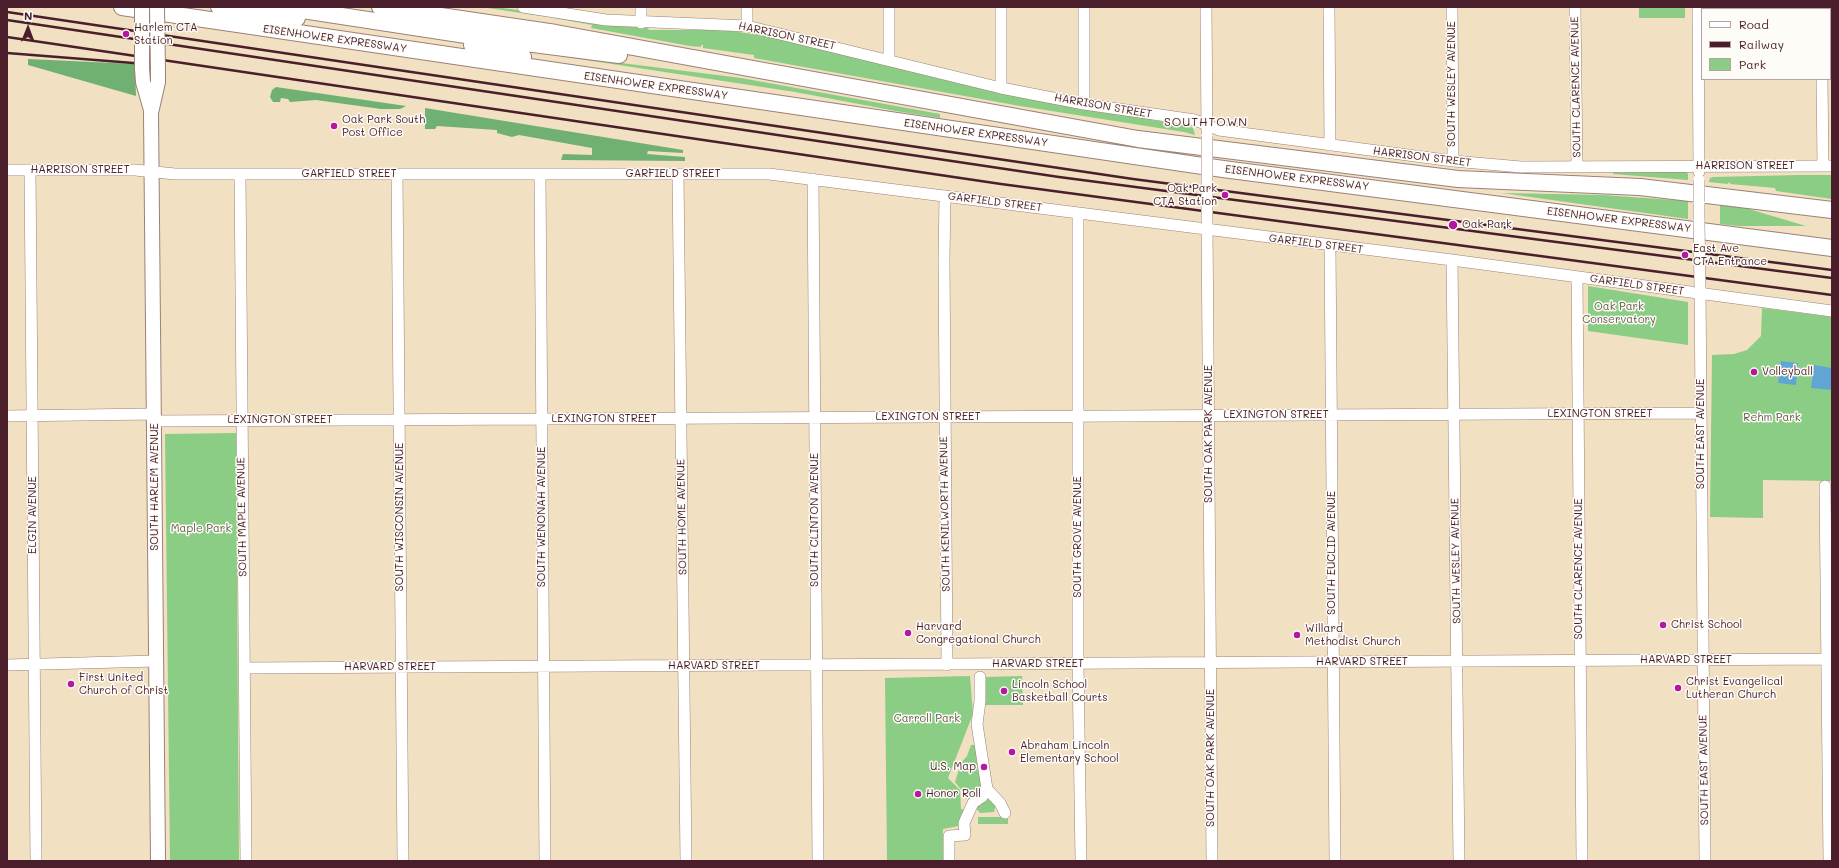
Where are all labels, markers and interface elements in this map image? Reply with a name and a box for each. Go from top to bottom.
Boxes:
north arrow [8,8,48,48]
text: N [24,8,33,23]
legend [1701,8,1831,80]
street label: SOUTH CLARENCE AVENUE [1568,16,1584,158]
text: Road [1739,16,1769,32]
street label: HARRISON STREET [737,19,837,53]
place label: Harlem CTA Station [134,21,198,47]
street label: SOUTH WESLEY AVENUE [1445,21,1459,147]
street label: EISENHOWER EXPRESSWAY [262,22,408,56]
marker: Harlem CTA Station [121,29,131,39]
text: Railway [1739,36,1784,52]
text: Park [1739,56,1766,72]
street label: EISENHOWER EXPRESSWAY [583,69,729,103]
street label: HARRISON STREET [1053,91,1153,121]
place label: Oak Park South Post Office [342,113,425,139]
district label: SOUTHTOWN [1164,115,1248,129]
street label: EISENHOWER EXPRESSWAY [903,116,1049,150]
marker: Oak Park South Post Office [329,121,339,131]
street label: HARRISON STREET [1372,144,1472,170]
street label: HARRISON STREET [1695,159,1795,173]
street label: HARRISON STREET [30,163,130,177]
street label: EISENHOWER EXPRESSWAY [1224,163,1370,193]
street label: GARFIELD STREET [301,167,397,181]
street label: GARFIELD STREET [625,167,721,181]
place label: Oak Park CTA Station [1153,182,1217,208]
street label: GARFIELD STREET [947,190,1043,214]
marker: Oak Park CTA Station [1220,190,1230,200]
street label: EISENHOWER EXPRESSWAY [1546,205,1692,235]
place label: Oak Park [1462,218,1512,232]
marker: Oak Park [1447,219,1459,231]
street label: GARFIELD STREET [1268,232,1364,256]
place label: East Ave CTA Entrance [1693,242,1767,268]
marker: East Ave CTA Entrance [1680,250,1690,260]
street label: GARFIELD STREET [1589,272,1685,298]
park label: Oak Park Conservatory [1582,300,1656,326]
street label: SOUTH OAK PARK AVENUE [1202,365,1216,503]
place label: Volleyball [1762,365,1813,379]
marker: Volleyball [1749,367,1759,377]
street label: SOUTH EAST AVENUE [1694,379,1708,489]
street label: LEXINGTON STREET [1547,407,1653,421]
street label: LEXINGTON STREET [1223,408,1329,422]
street label: LEXINGTON STREET [875,410,981,424]
park label: Rehm Park [1743,411,1801,425]
street label: LEXINGTON STREET [551,412,657,426]
street label: LEXINGTON STREET [227,413,333,427]
street label: SOUTH HARLEM AVENUE [148,423,162,551]
street label: SOUTH KENILWORTH AVENUE [937,436,953,592]
street label: SOUTH WISCONSIN AVENUE [393,443,407,591]
street label: SOUTH WENONAH AVENUE [535,447,549,587]
street label: SOUTH CLINTON AVENUE [808,453,822,587]
street label: SOUTH MAPLE AVENUE [234,457,250,577]
street label: SOUTH HOME AVENUE [674,459,690,575]
street label: ELGIN AVENUE [26,476,40,554]
street label: SOUTH GROVE AVENUE [1071,476,1085,598]
street label: SOUTH EUCLID AVENUE [1325,491,1339,615]
street label: SOUTH WESLEY AVENUE [1448,498,1464,624]
street label: SOUTH CLARENCE AVENUE [1572,498,1586,640]
park label: Maple Park [171,522,231,536]
place label: Christ School [1671,618,1742,632]
place label: Harvard Congregational Church [916,620,1041,646]
marker: Christ School [1658,620,1668,630]
place label: Willard Methodist Church [1305,622,1400,648]
marker: Harvard Congregational Church [903,628,913,638]
marker: Willard Methodist Church [1292,630,1302,640]
street label: HARVARD STREET [1640,653,1732,667]
street label: HARVARD STREET [1316,655,1408,669]
street label: HARVARD STREET [992,657,1084,671]
street label: HARVARD STREET [668,659,760,673]
street label: HARVARD STREET [344,660,436,674]
place label: First United Church of Christ [79,671,168,697]
place label: Christ Evangelical Lutheran Church [1686,675,1783,701]
place label: Lincoln School Basketball Courts [1012,678,1108,704]
marker: First United Church of Christ [66,679,76,689]
marker: Christ Evangelical Lutheran Church [1673,683,1683,693]
marker: Lincoln School Basketball Courts [999,686,1009,696]
street label: SOUTH OAK PARK AVENUE [1204,689,1218,827]
park label: Carroll Park [894,712,960,726]
street label: SOUTH EAST AVENUE [1696,715,1712,825]
place label: Abraham Lincoln Elementary School [1020,739,1119,765]
marker: Abraham Lincoln Elementary School [1007,747,1017,757]
place label: U.S. Map [930,760,976,774]
marker: U.S. Map [979,762,989,772]
place label: Honor Roll [926,787,981,801]
marker: Honor Roll [913,789,923,799]

